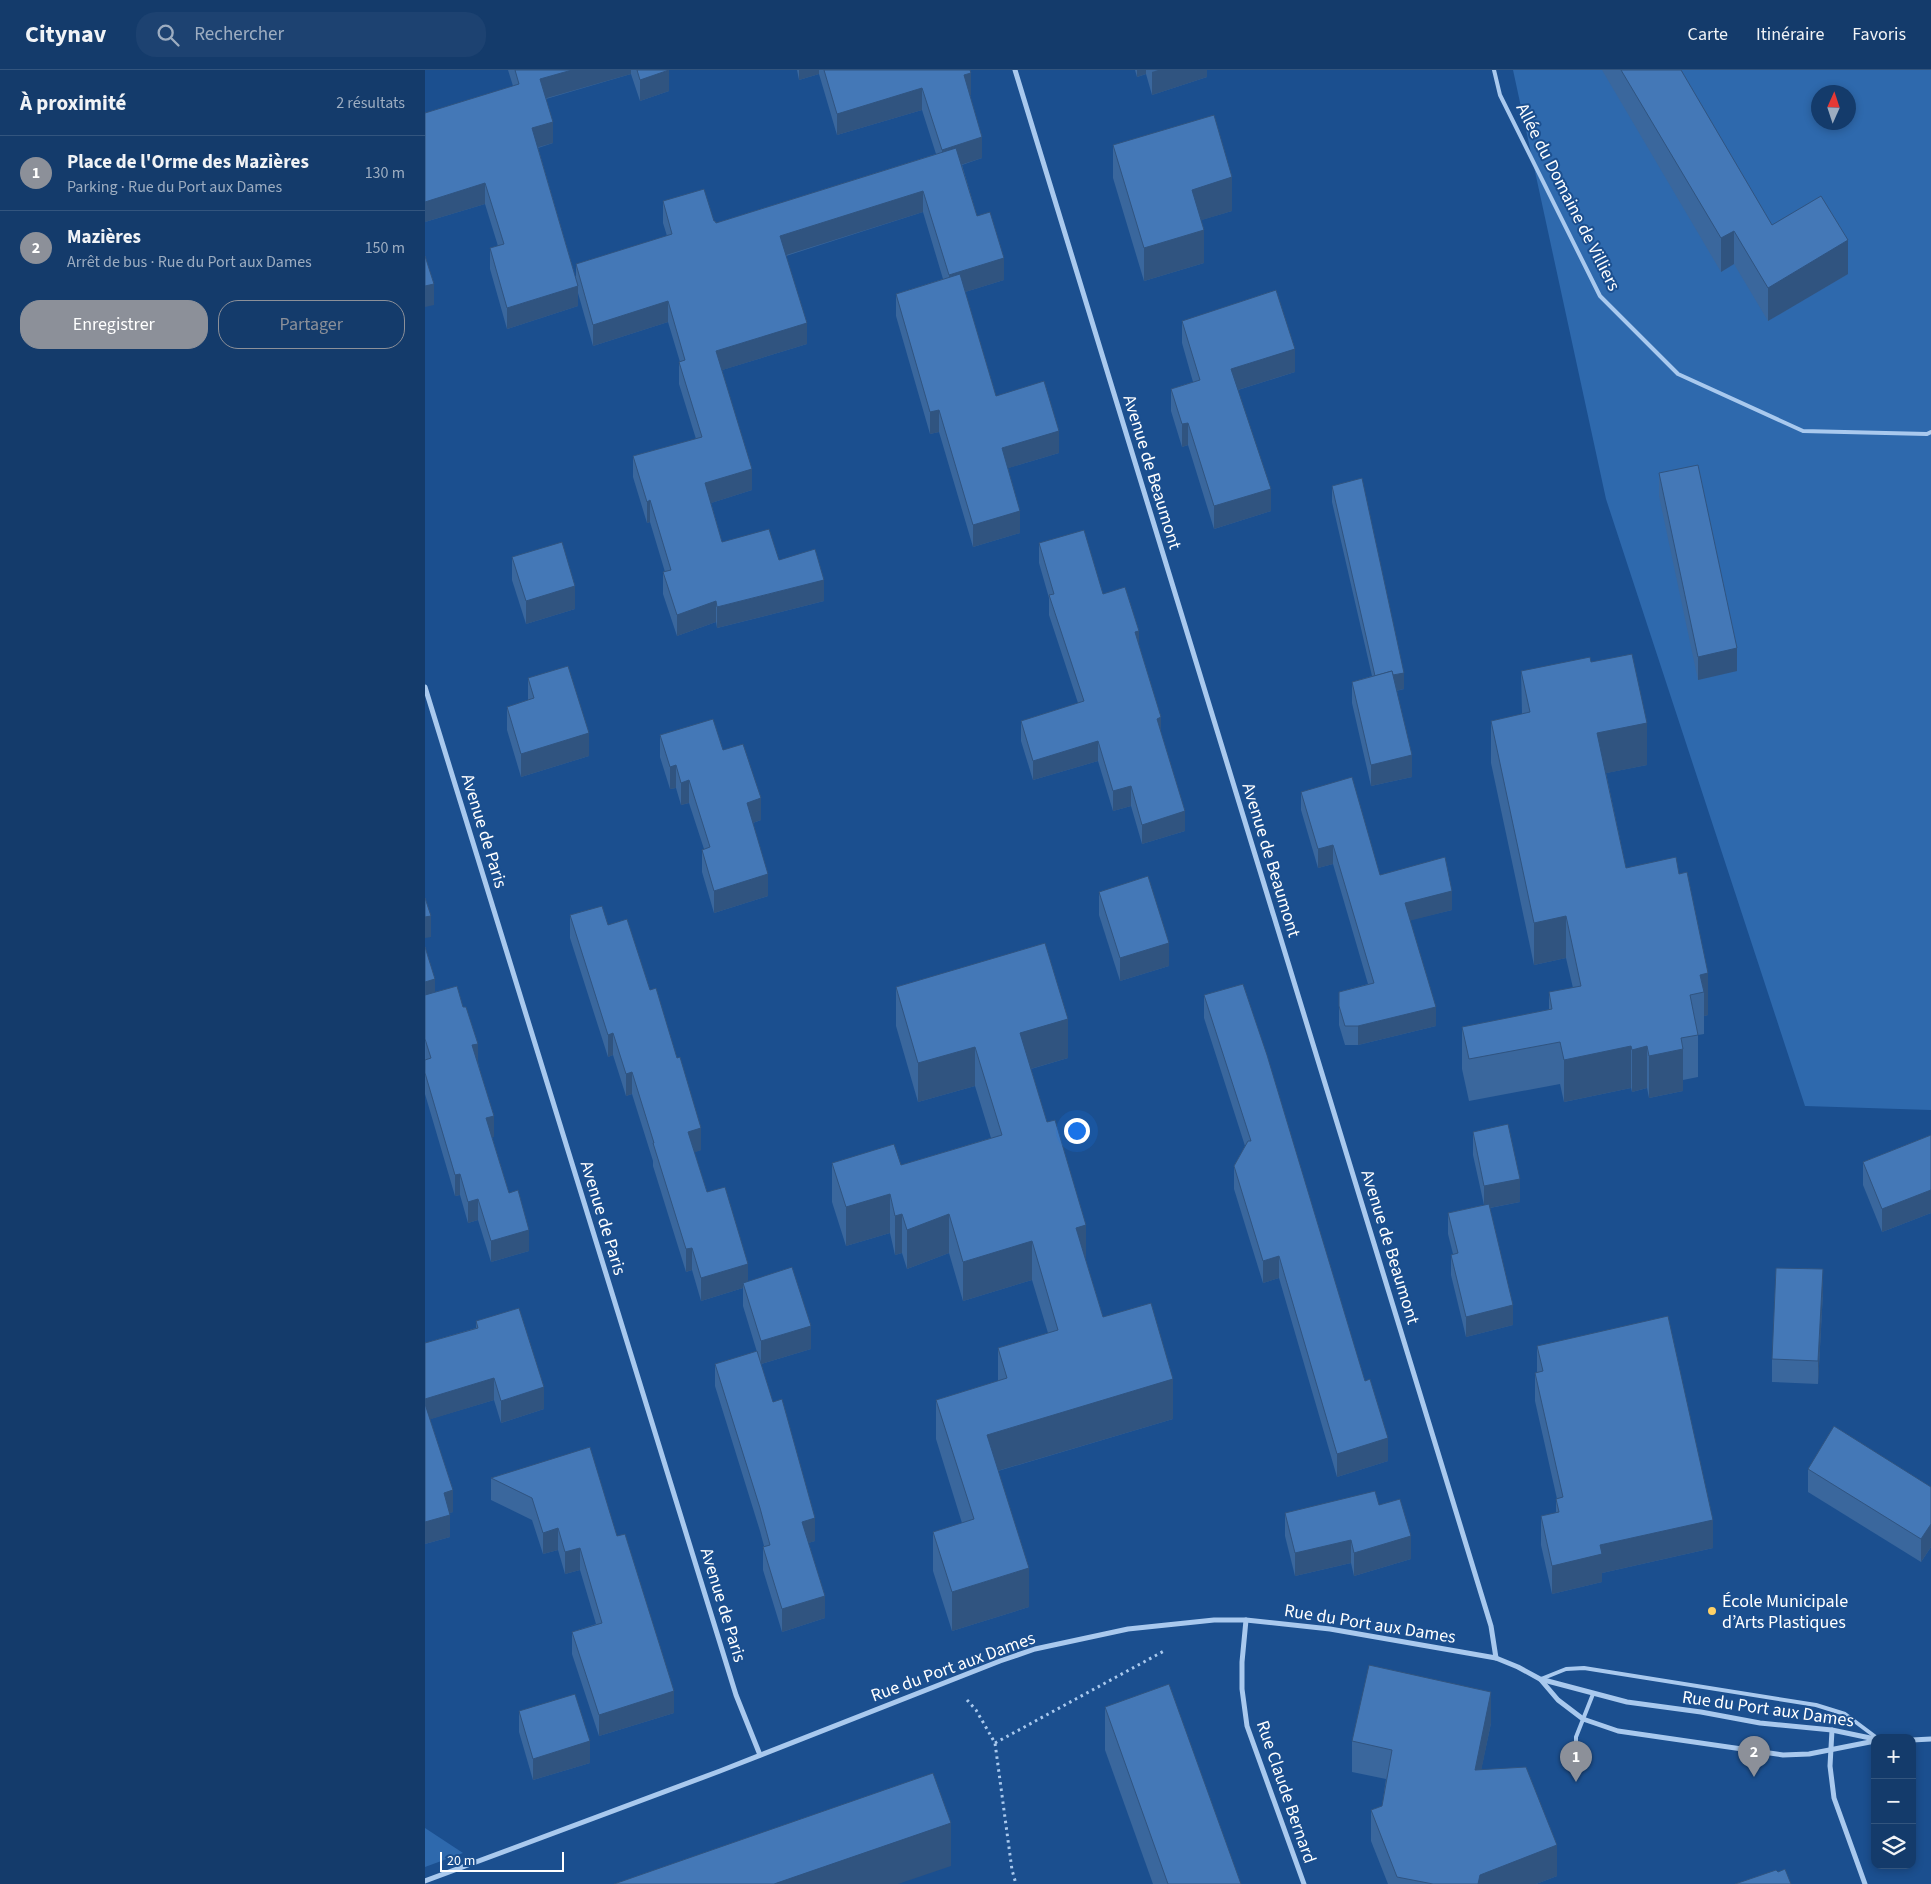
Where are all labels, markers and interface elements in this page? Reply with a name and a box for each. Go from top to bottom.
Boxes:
search box [136,12,486,57]
text: Citynav [25,17,106,52]
icon: search [154,21,182,49]
text: Rechercher [194,21,284,48]
text: Carte [1688,22,1728,47]
text: Itinéraire [1756,22,1824,47]
text: Favoris [1852,22,1906,47]
north arrow [1811,85,1856,130]
text: À proximité [20,88,126,118]
text: 2 résultats [336,92,405,114]
street label: Allée du Domaine de Villiers [1510,99,1626,295]
text: Place de l'Orme des Mazières [67,149,309,176]
text: 1 [32,162,40,184]
text: 130 m [365,162,405,184]
text: Parking · Rue du Port aux Dames [67,176,282,198]
text: Mazières [67,224,141,251]
text: 2 [32,237,40,259]
text: 150 m [365,237,405,259]
text: Arrêt de bus · Rue du Port aux Dames [67,251,312,273]
button: Enregistrer [20,300,208,349]
button: Partager [218,300,405,349]
street label: Avenue de Beaumont [1117,392,1187,552]
street label: Avenue de Paris [455,771,513,891]
street label: Avenue de Beaumont [1236,780,1306,940]
your location [1064,1118,1090,1144]
street label: Avenue de Paris [574,1158,632,1278]
street label: Avenue de Beaumont [1355,1167,1425,1327]
street label: Avenue de Paris [694,1545,752,1665]
place label: École Municipale d’Arts Plastiques [1722,1589,1848,1635]
street label: Rue du Port aux Dames [1282,1598,1458,1650]
marker: École Municipale d’Arts Plastiques [1706,1605,1718,1617]
street label: Rue du Port aux Dames [867,1626,1039,1708]
street label: Rue du Port aux Dames [1680,1685,1856,1733]
street label: Rue Claude Bernard [1250,1717,1322,1867]
map controls [1871,1734,1916,1869]
button: + [1871,1734,1916,1779]
pin: 2 [1738,1736,1770,1777]
pin: 1 [1560,1741,1592,1782]
button: − [1871,1779,1916,1824]
button: layers [1871,1824,1916,1869]
scale bar [440,1849,564,1872]
text: 20 m [447,1851,475,1871]

